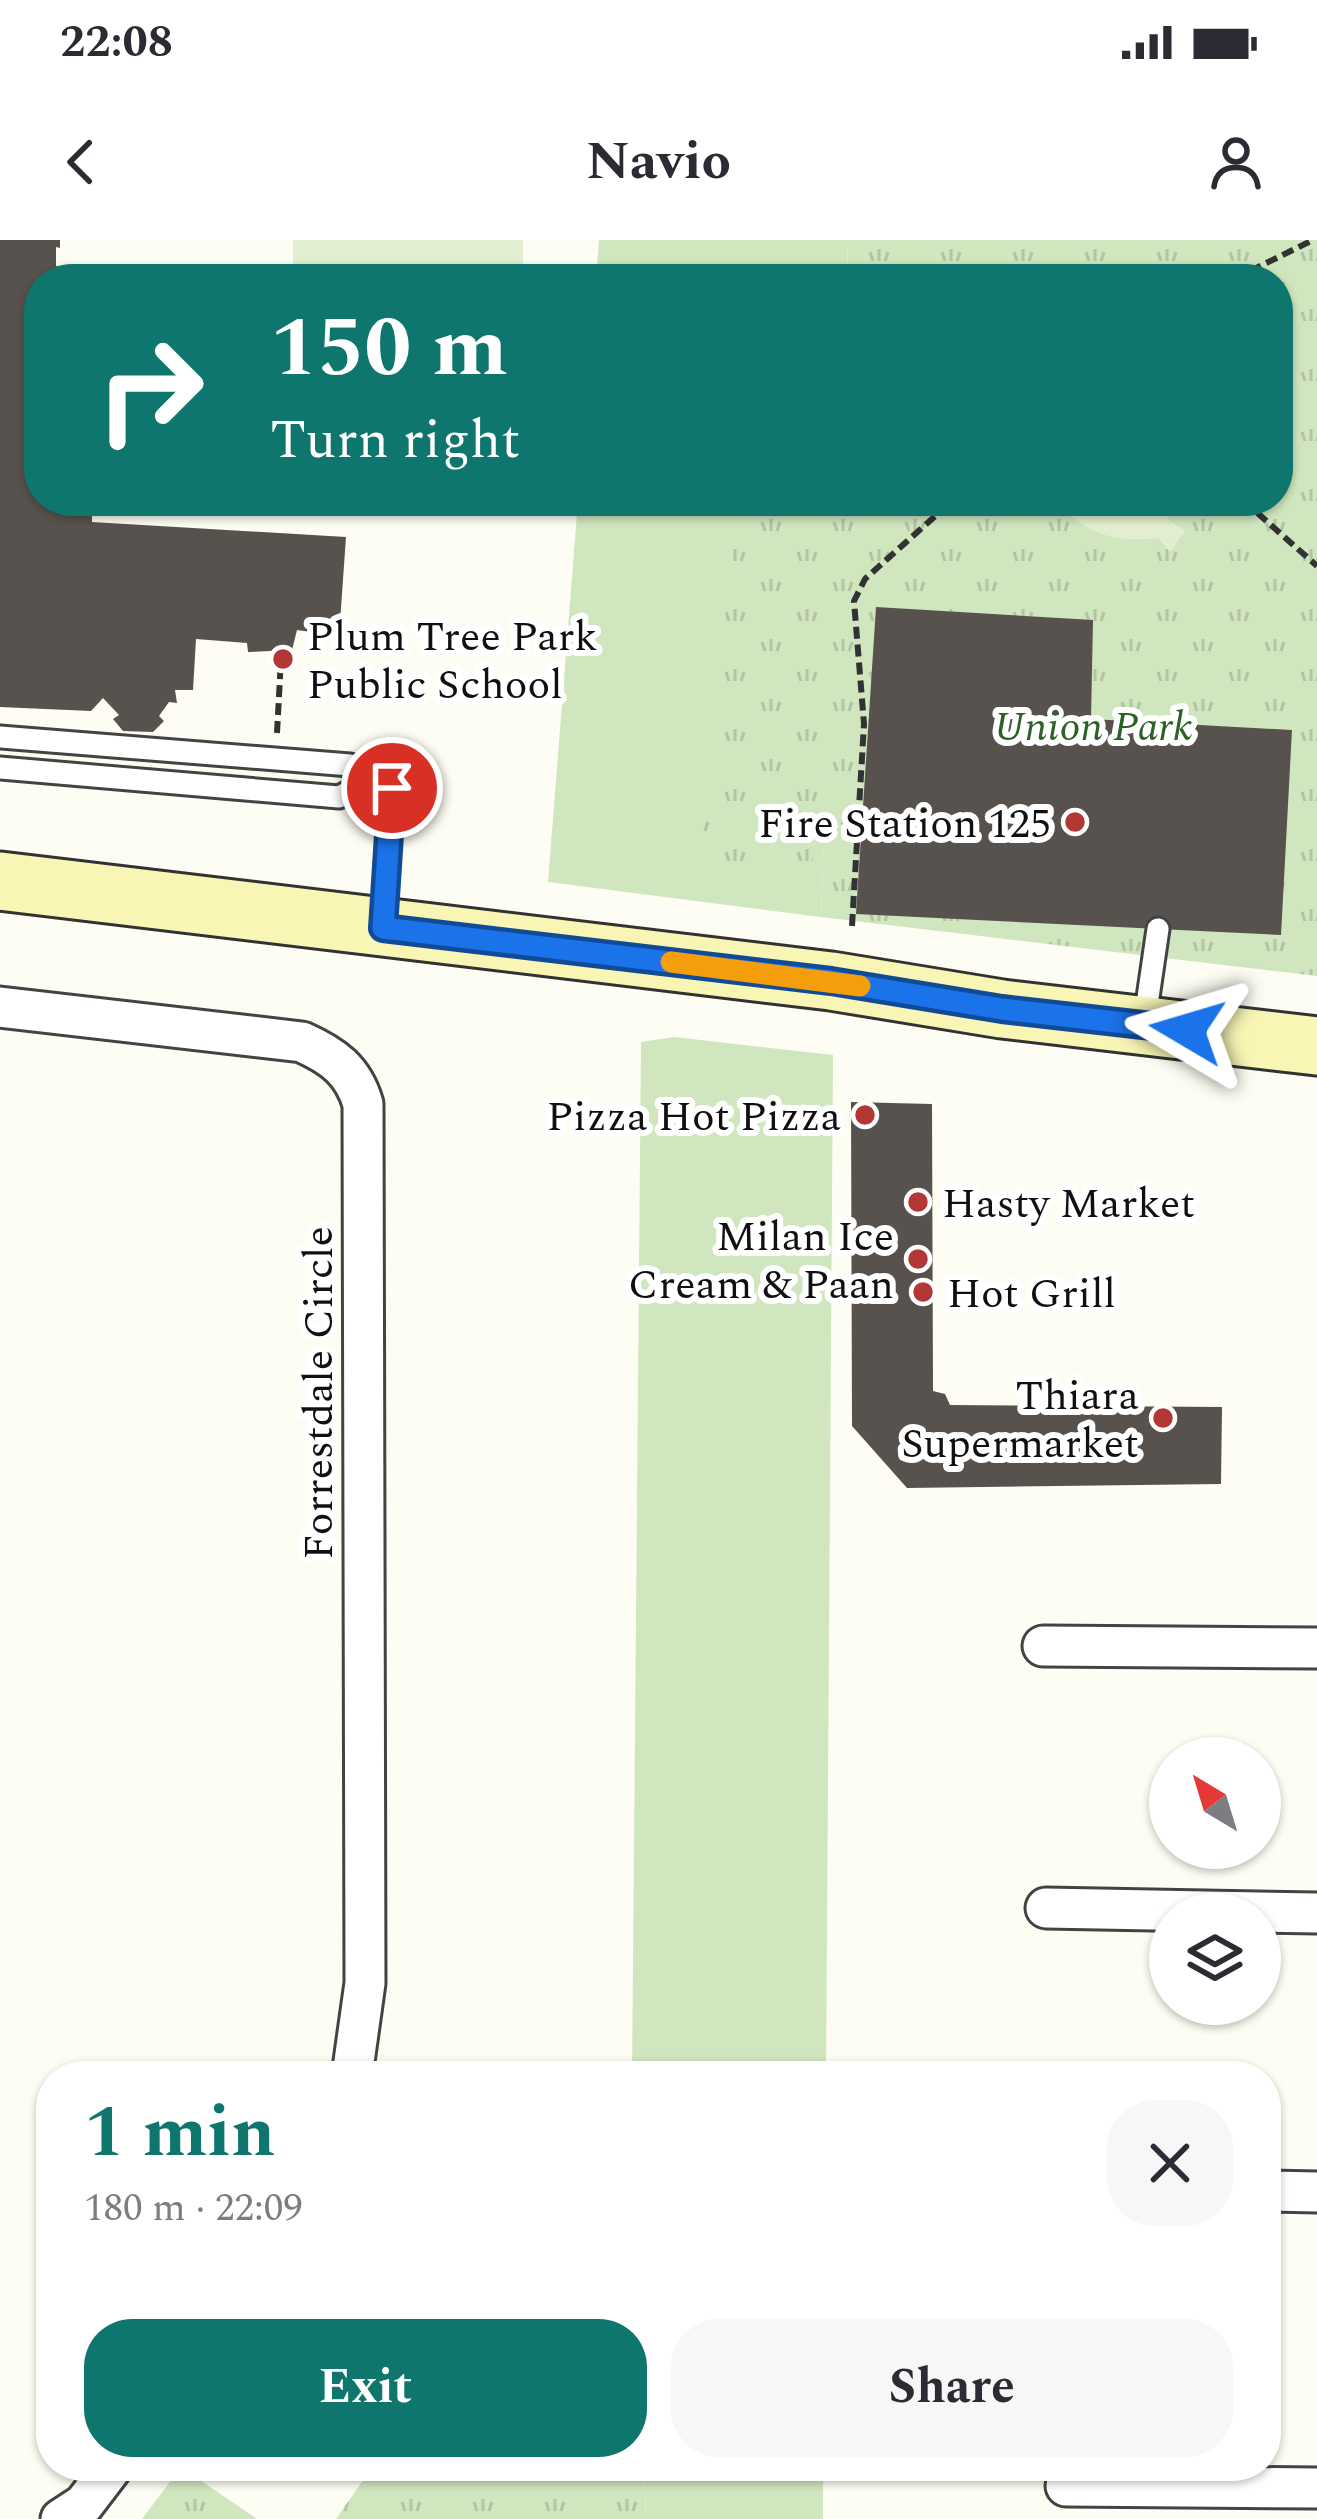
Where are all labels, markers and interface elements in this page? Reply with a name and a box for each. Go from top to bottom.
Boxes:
text: 22:08 [60,8,173,77]
text: Navio [586,121,731,203]
icon: back [48,129,114,195]
icon: person [1203,129,1269,195]
text: 150 m [270,285,508,413]
icon: right [72,312,228,468]
text: Turn right [270,400,520,482]
place label: Plum Tree Park Public School [307,606,598,717]
marker: Plum Tree Park Public School [270,646,296,672]
park label: Union Park [993,696,1193,759]
pin [341,737,443,839]
icon: arrive [359,755,425,821]
place label: Fire Station 125 [758,793,1051,856]
marker: Fire Station 125 [1062,809,1088,835]
position arrow [1124,967,1250,1093]
place label: Pizza Hot Pizza [546,1086,841,1149]
marker: Pizza Hot Pizza [852,1102,878,1128]
place label: Hasty Market [942,1173,1195,1236]
marker: Hasty Market [905,1189,931,1215]
place label: Milan Ice Cream & Paan [628,1206,894,1317]
street label: Forrestdale Circle [288,1226,351,1560]
marker: Milan Ice Cream & Paan [905,1246,931,1272]
place label: Hot Grill [947,1263,1116,1326]
marker: Hot Grill [910,1279,936,1305]
place label: Thiara Supermarket [901,1365,1139,1476]
marker: Thiara Supermarket [1150,1405,1176,1431]
north arrow [1149,1737,1281,1869]
map controls [1149,1737,1281,2025]
button: layers [1149,1893,1281,2025]
text: 1 min [84,2079,276,2188]
button: close [1107,2100,1233,2226]
text: 180 m · 22:09 [84,2179,303,2238]
button: Exit [84,2319,647,2457]
button: Share [671,2319,1233,2457]

